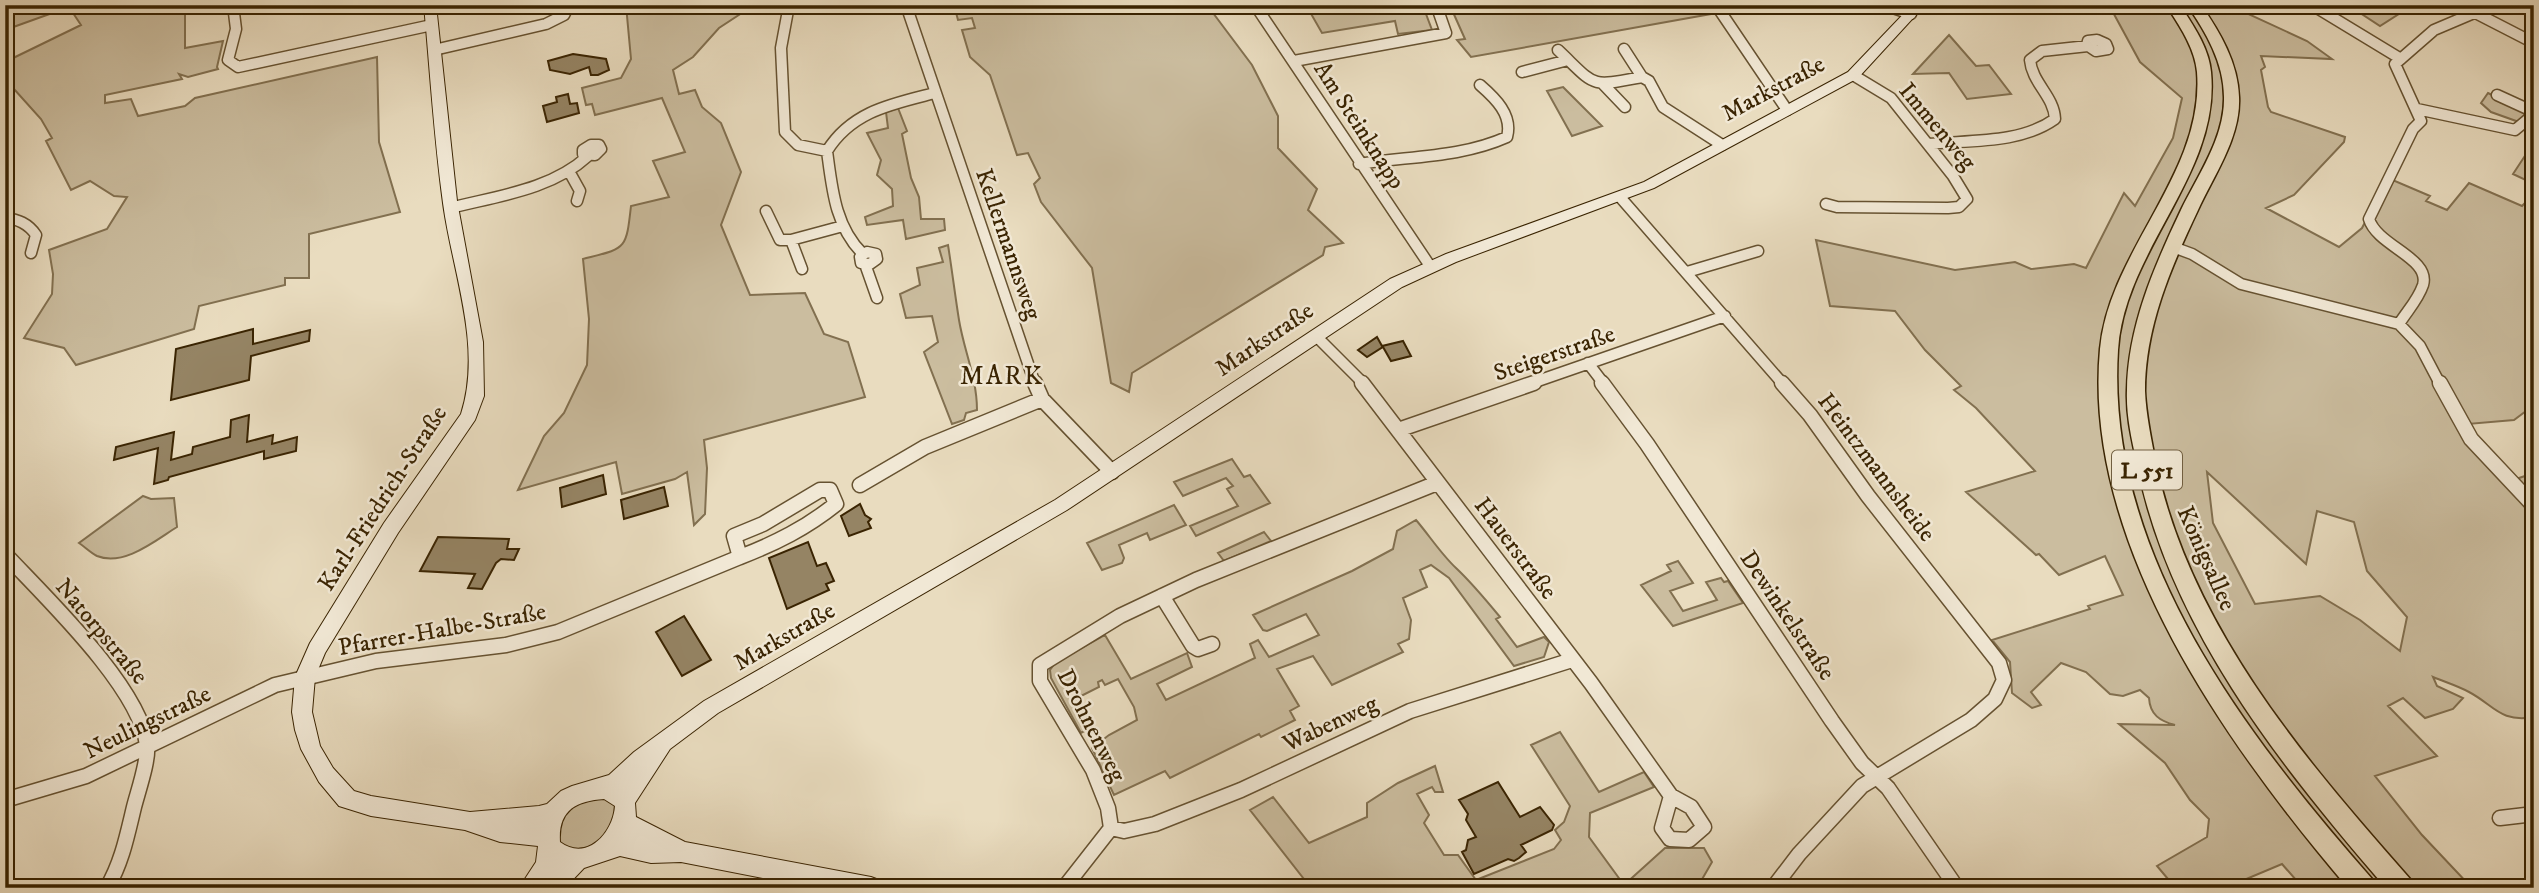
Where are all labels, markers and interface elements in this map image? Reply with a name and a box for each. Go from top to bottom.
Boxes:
street label: Markstraße [1717,49,1830,128]
street label: Am Steinknapp [1307,56,1412,195]
street label: Immenweg [1892,77,1983,177]
street label: Kellermannsweg [968,165,1048,324]
street label: Markstraße [1210,296,1319,384]
street label: Steigerstraße [1490,319,1619,389]
district label: MARK [960,360,1044,393]
street label: Heintzmannsheide [1811,387,1942,548]
street label: Karl-Friedrich-Straße [312,400,454,597]
road number: L 551 [2112,450,2182,490]
street label: Hauerstraße [1467,492,1563,606]
street label: Königsallee [2170,502,2242,615]
street label: Dewinkelstraße [1733,545,1842,686]
street label: Natorpstraße [48,573,154,691]
street label: Markstraße [728,596,841,678]
street label: Pfarrer-Halbe-Straße [336,597,549,663]
street label: Drohnenweg [1050,664,1132,787]
street label: Neulingstraße [79,679,216,767]
street label: Wabenweg [1277,689,1383,759]

